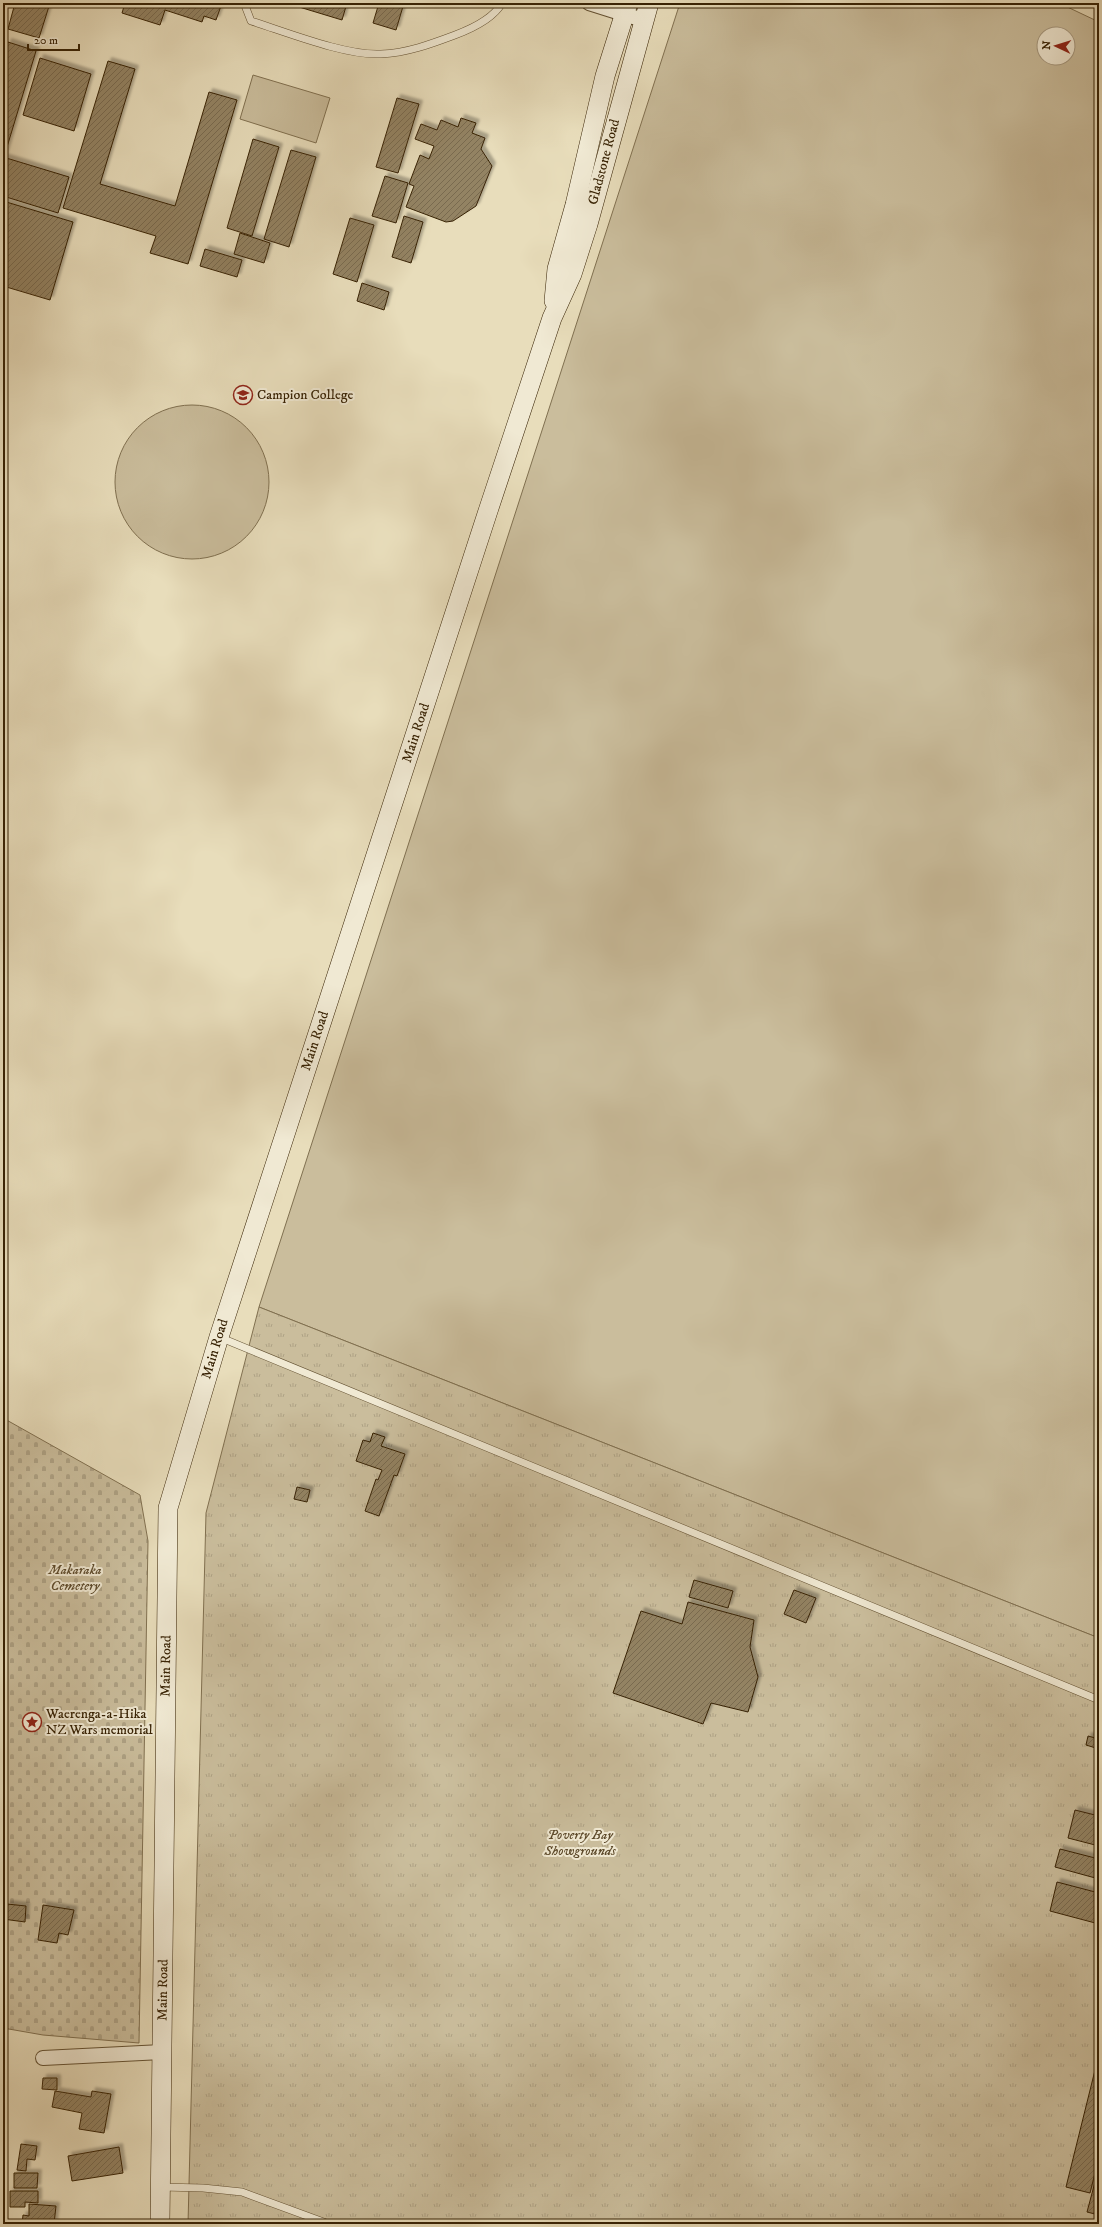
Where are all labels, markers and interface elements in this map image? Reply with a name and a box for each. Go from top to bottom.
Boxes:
scale bar [28,26,79,52]
north arrow [1036,26,1076,66]
text: 20 m [34,33,58,48]
text: N [1040,40,1054,50]
street label: Gladstone Road [584,117,624,207]
school or university icon: Campion College [232,384,254,406]
place label: Campion College [257,386,354,404]
street label: Main Road [398,701,434,765]
street label: Main Road [297,1009,333,1073]
street label: Main Road [197,1317,233,1381]
park label: Makaraka Cemetery [47,1561,102,1595]
street label: Main Road [156,1635,176,1697]
place label: Waerenga-a-Hika NZ Wars memorial [45,1705,154,1739]
place icon: Waerenga-a-Hika NZ Wars memorial [21,1711,43,1733]
park label: Poverty Bay Showgrounds [543,1826,616,1860]
street label: Main Road [153,1959,173,2021]

